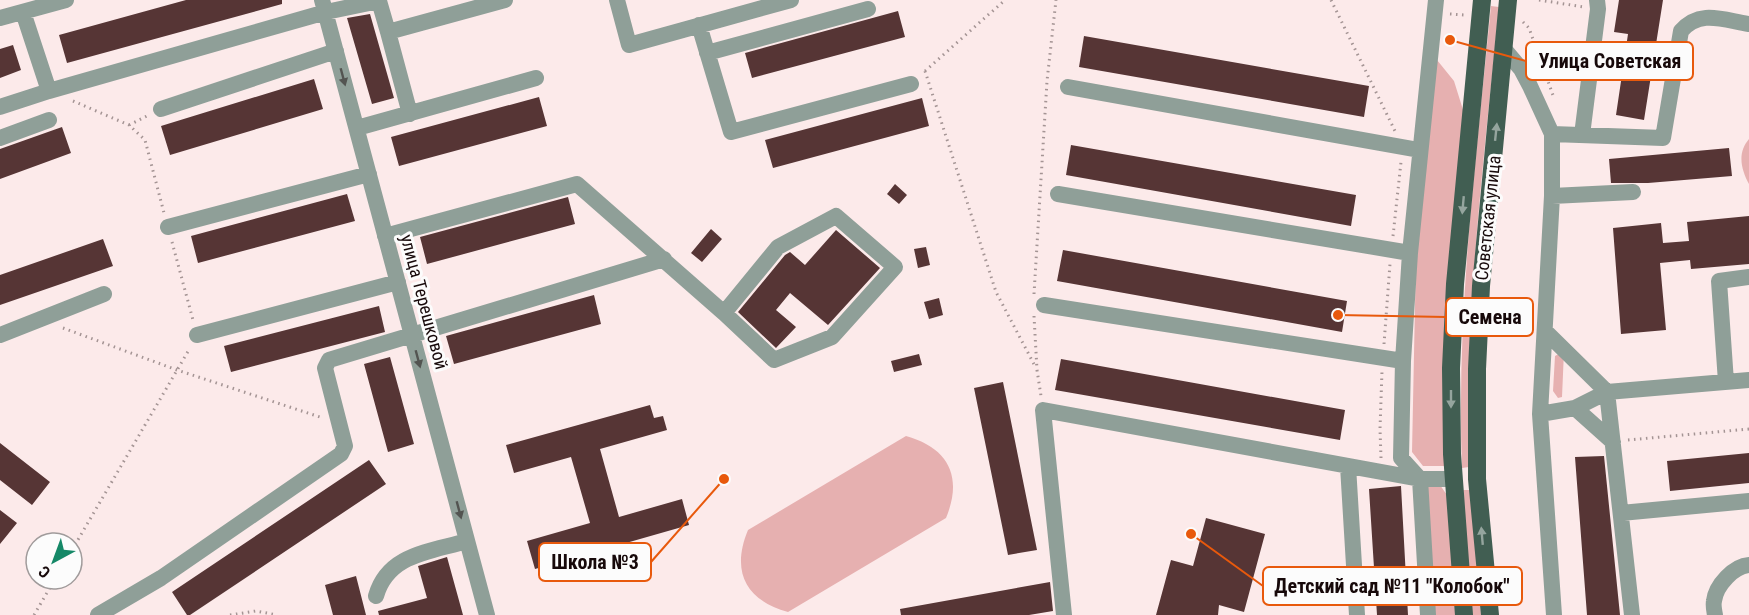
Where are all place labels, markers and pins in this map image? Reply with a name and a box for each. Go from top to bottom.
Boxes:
callout: Улица Советская [1526,42,1693,80]
callout: Семена [1446,298,1533,336]
callout: Школа №3 [539,543,651,581]
callout: Детский сад №11 "Колобок" [1263,567,1522,605]

